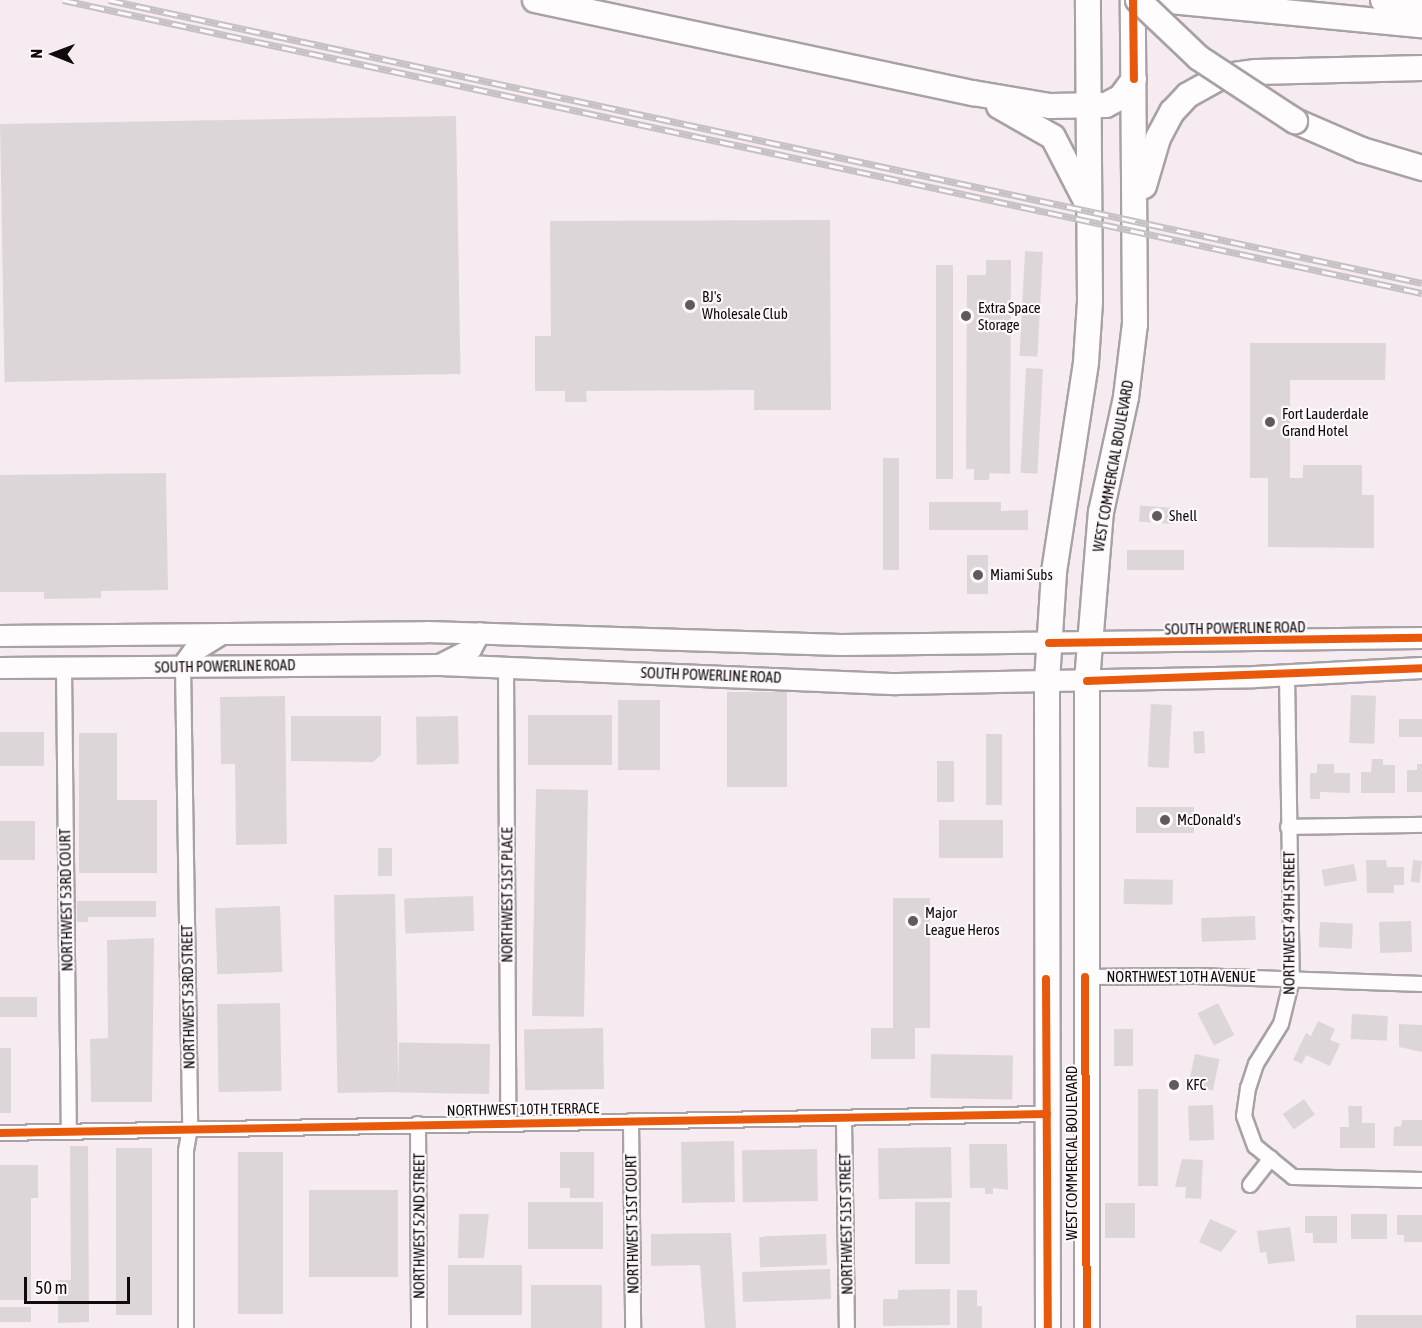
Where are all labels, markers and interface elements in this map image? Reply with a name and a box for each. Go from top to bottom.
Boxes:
north arrow [24,24,84,84]
text: N [27,49,45,59]
place label: BJ's Wholesale Club [702,287,788,322]
marker: BJ's Wholesale Club [683,298,697,312]
place label: Extra Space Storage [978,298,1041,333]
marker: Extra Space Storage [959,309,973,323]
street label: WEST COMMERCIAL BOULEVARD [1089,379,1137,553]
place label: Fort Lauderdale Grand Hotel [1282,404,1369,439]
marker: Fort Lauderdale Grand Hotel [1263,415,1277,429]
place label: Shell [1169,507,1197,525]
marker: Shell [1150,509,1164,523]
place label: Miami Subs [990,566,1053,584]
marker: Miami Subs [971,568,985,582]
street label: SOUTH POWERLINE ROAD [1164,618,1306,638]
street label: SOUTH POWERLINE ROAD [154,656,296,676]
street label: SOUTH POWERLINE ROAD [640,664,782,686]
place label: McDonald's [1177,811,1241,829]
marker: McDonald's [1158,813,1172,827]
street label: NORTHWEST 51ST PLACE [498,827,516,963]
street label: NORTHWEST 53RD COURT [56,828,76,972]
street label: NORTHWEST 49TH STREET [1280,851,1298,995]
place label: Major League Heros [925,903,999,938]
marker: Major League Heros [906,914,920,928]
street label: NORTHWEST 53RD STREET [178,925,198,1069]
street label: NORTHWEST 10TH AVENUE [1107,968,1255,986]
street label: WEST COMMERCIAL BOULEVARD [1063,1066,1081,1240]
place label: KFC [1186,1076,1206,1094]
marker: KFC [1167,1078,1181,1092]
street label: NORTHWEST 10TH TERRACE [447,1099,599,1119]
street label: NORTHWEST 52ND STREET [410,1153,428,1299]
street label: NORTHWEST 51ST STREET [836,1153,856,1295]
street label: NORTHWEST 51ST COURT [622,1154,642,1294]
scale bar [27,1265,134,1303]
text: 50 m [35,1277,67,1298]

